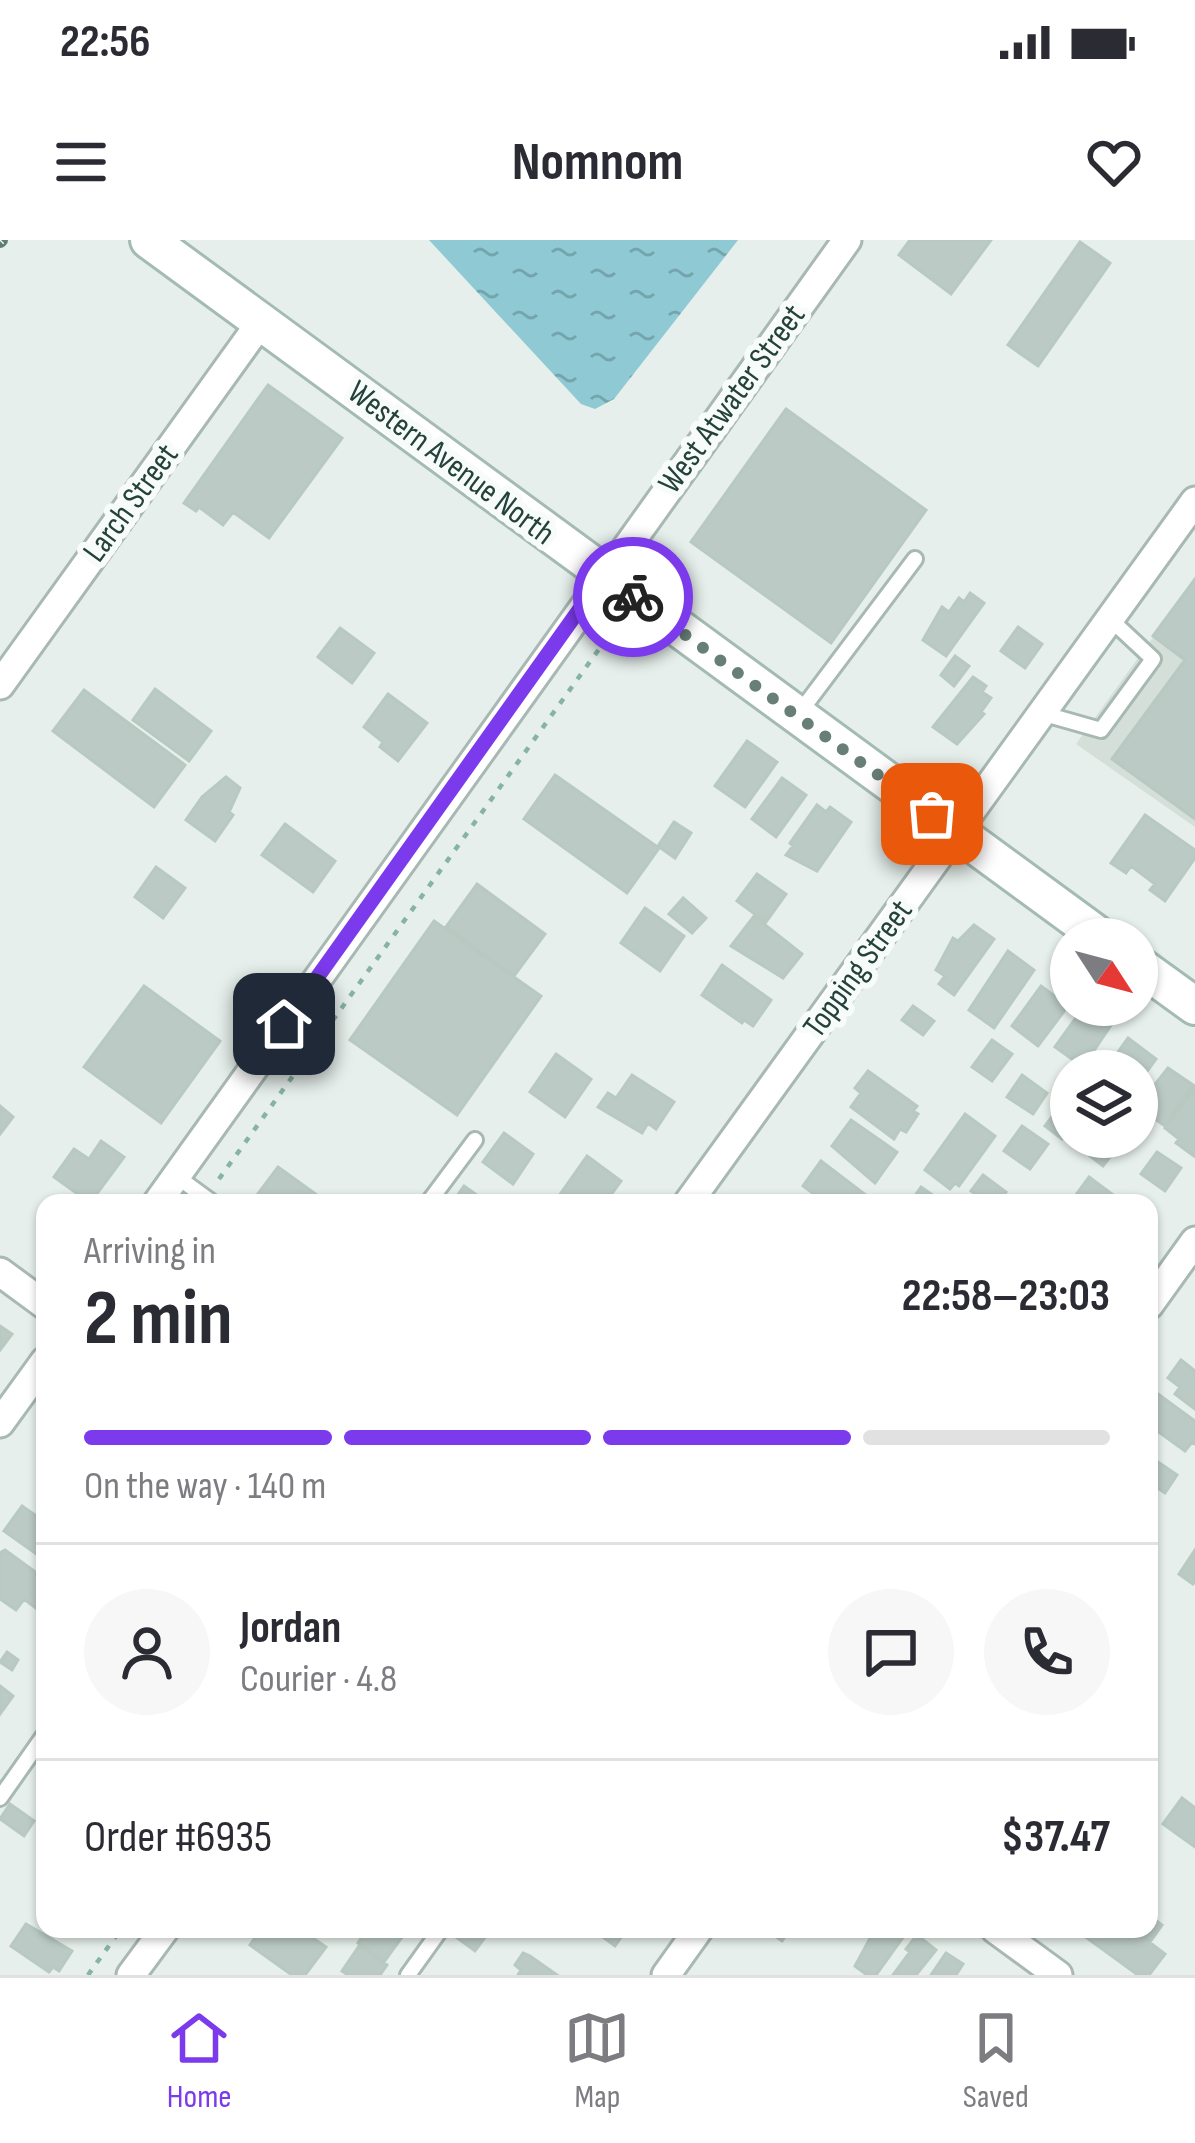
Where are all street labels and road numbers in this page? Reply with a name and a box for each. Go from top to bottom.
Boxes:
street label: West Atwater Street [650,297,814,501]
street label: Western Avenue North [340,372,562,554]
street label: Larch Street [75,436,187,570]
street label: Topping Street [795,892,921,1046]

